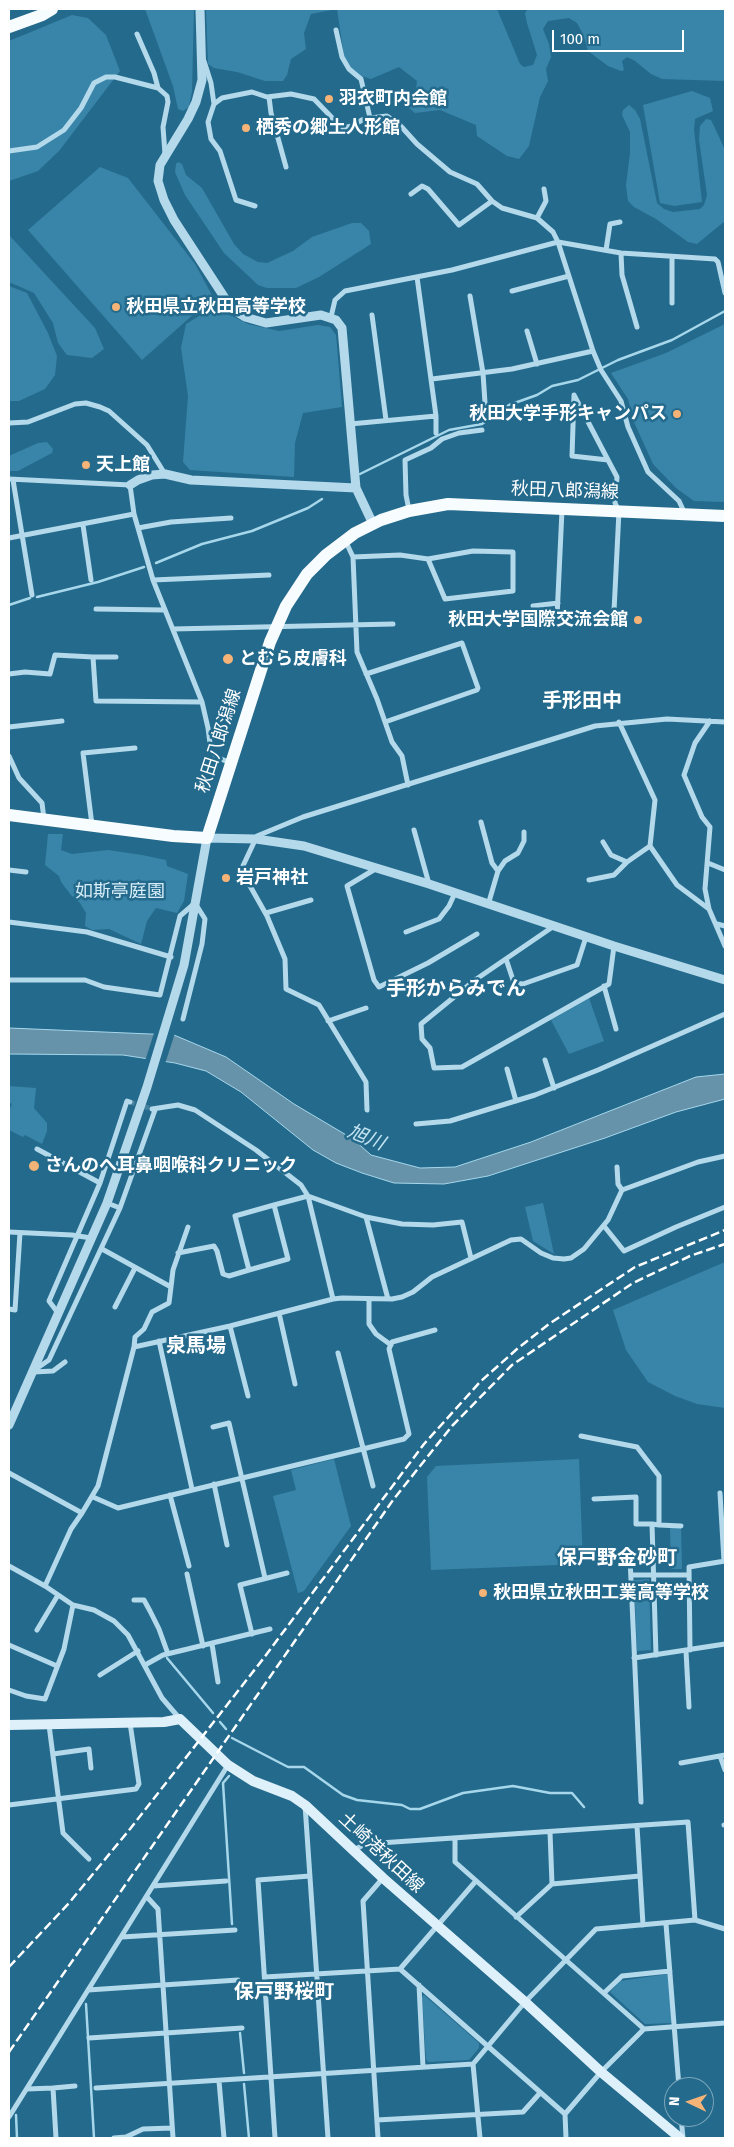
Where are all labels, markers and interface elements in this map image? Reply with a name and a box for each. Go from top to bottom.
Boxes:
scale bar [554,20,686,52]
text: 100 m [560,30,600,48]
place label: 羽衣町内会館 [339,88,447,110]
marker: 羽衣町内会館 [323,93,335,105]
place label: 栖秀の郷土人形館 [256,117,400,139]
marker: 栖秀の郷土人形館 [240,122,252,134]
place label: 秋田県立秋田高等学校 [126,296,306,318]
marker: 秋田県立秋田高等学校 [110,301,122,313]
place label: 秋田大学手形キャンパス [469,403,667,425]
marker: 秋田大学手形キャンパス [671,408,683,420]
place label: 天上館 [96,454,150,476]
marker: 天上館 [80,459,92,471]
street label: 秋田八郎潟線 [511,478,619,504]
place label: 秋田大学国際交流会館 [448,609,628,631]
marker: 秋田大学国際交流会館 [632,614,644,626]
place label: とむら皮膚科 [239,648,347,670]
marker: とむら皮膚科 [221,652,235,666]
street label: 秋田八郎潟線 [192,686,246,796]
district label: 手形田中 [542,689,622,713]
place label: 岩戸神社 [236,867,308,889]
marker: 岩戸神社 [220,872,232,884]
park label: 如斯亭庭園 [75,881,165,903]
district label: 手形からみでん [386,977,526,1001]
water label: 旭川 [344,1120,388,1156]
place label: さんのへ耳鼻咽喉科クリニック [45,1155,297,1177]
marker: さんのへ耳鼻咽喉科クリニック [27,1159,41,1173]
district label: 泉馬場 [166,1334,226,1358]
district label: 保戸野金砂町 [557,1546,677,1570]
place label: 秋田県立秋田工業高等学校 [493,1582,709,1604]
marker: 秋田県立秋田工業高等学校 [477,1587,489,1599]
street label: 土崎港秋田線 [334,1808,428,1898]
district label: 保戸野桜町 [234,1980,334,2004]
north arrow [664,2077,714,2127]
text: N [666,2096,683,2106]

